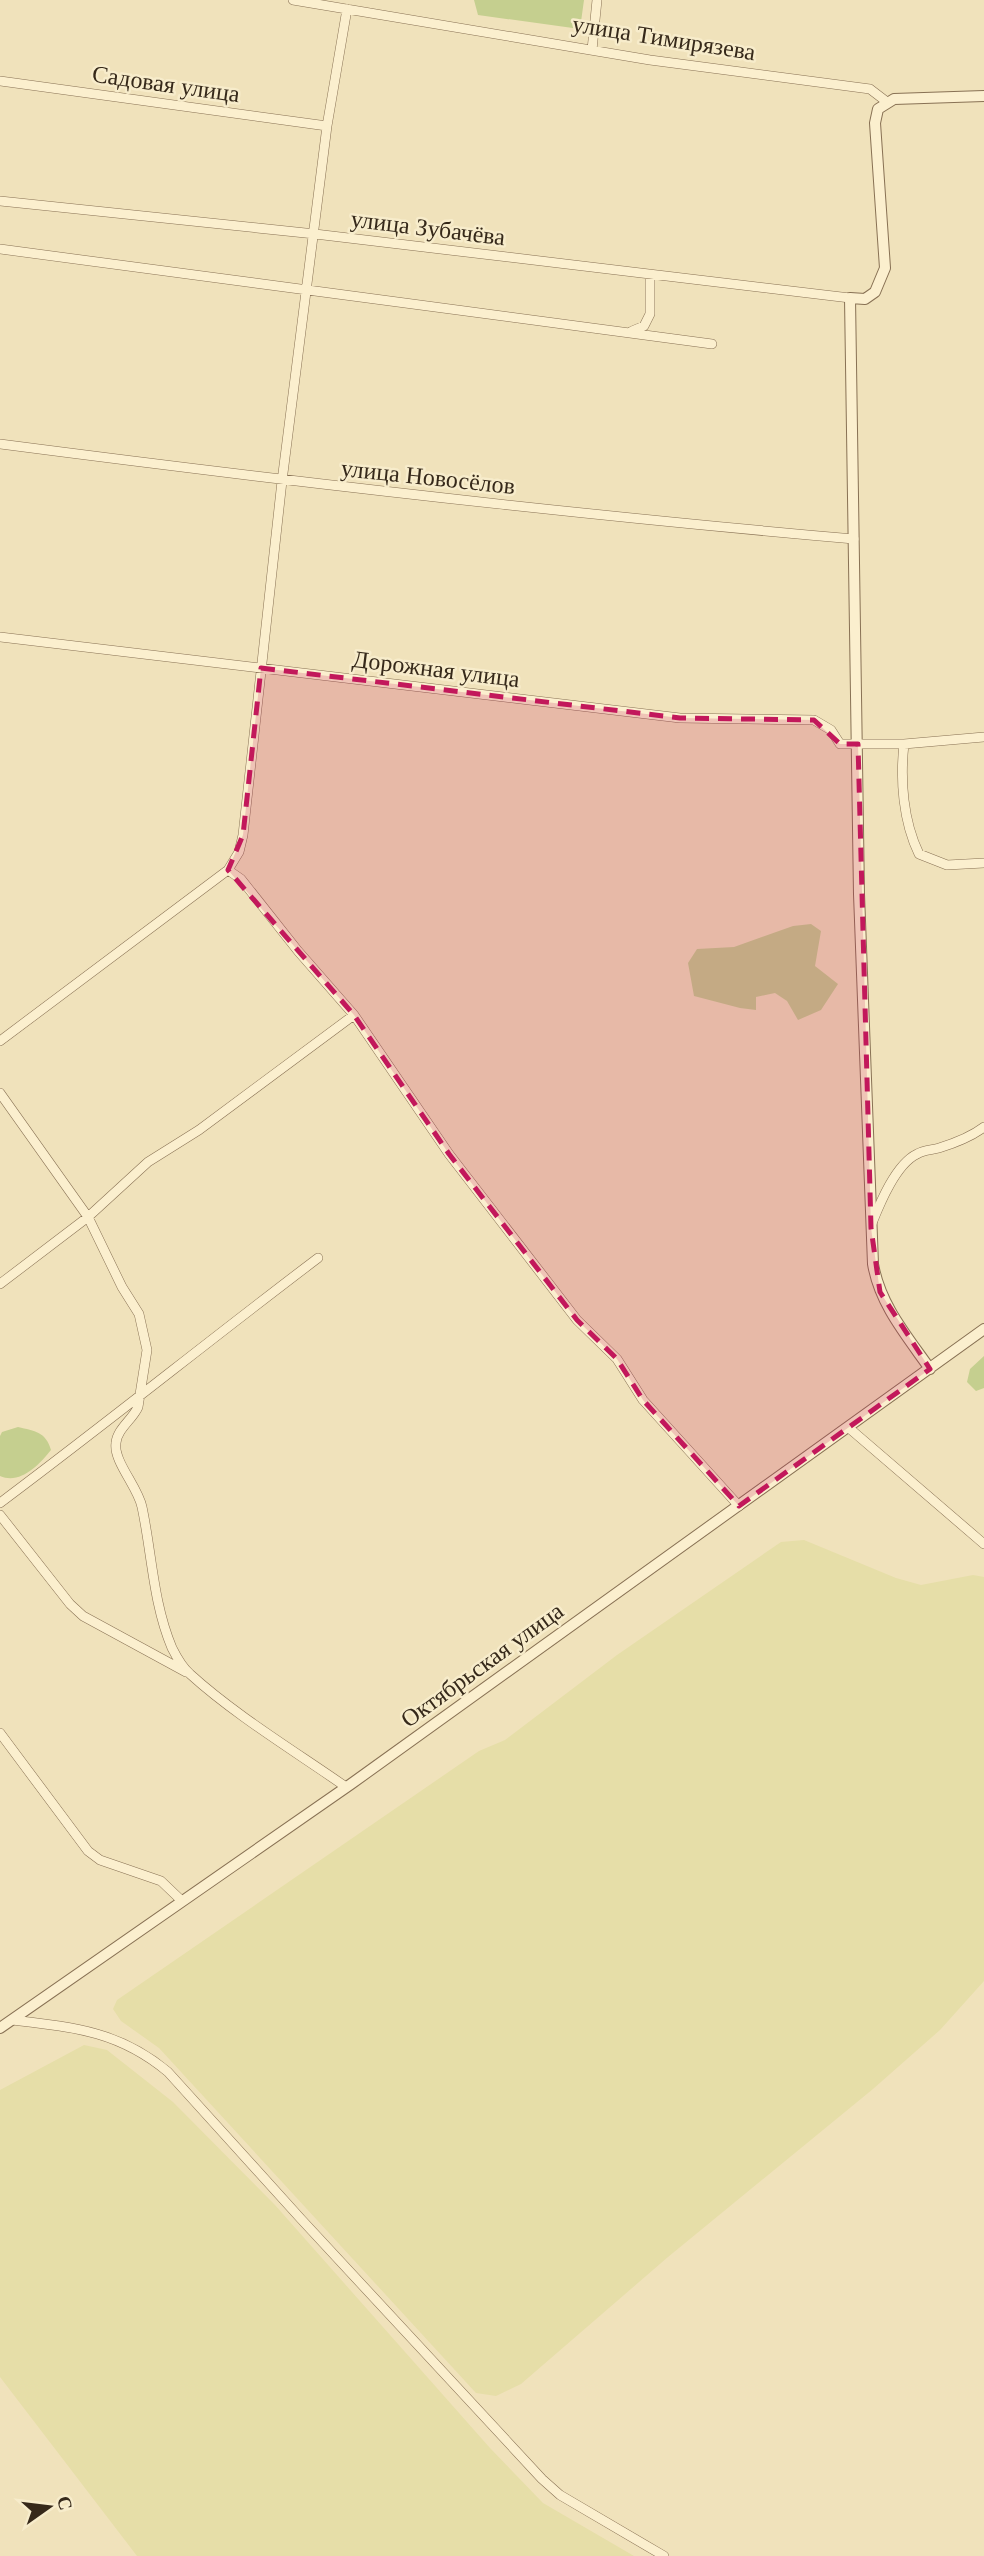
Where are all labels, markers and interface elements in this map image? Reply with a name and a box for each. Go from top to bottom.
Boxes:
street label: улица Тимирязева [571,11,758,65]
street label: Садовая улица [90,61,242,107]
street label: улица Зубачёва [349,206,507,250]
street label: улица Новосёлов [340,455,516,499]
street label: Дорожная улица [351,646,521,692]
street label: Октябрьская улица [396,1597,568,1733]
north arrow [14,2472,84,2542]
text: С [53,2494,77,2512]

